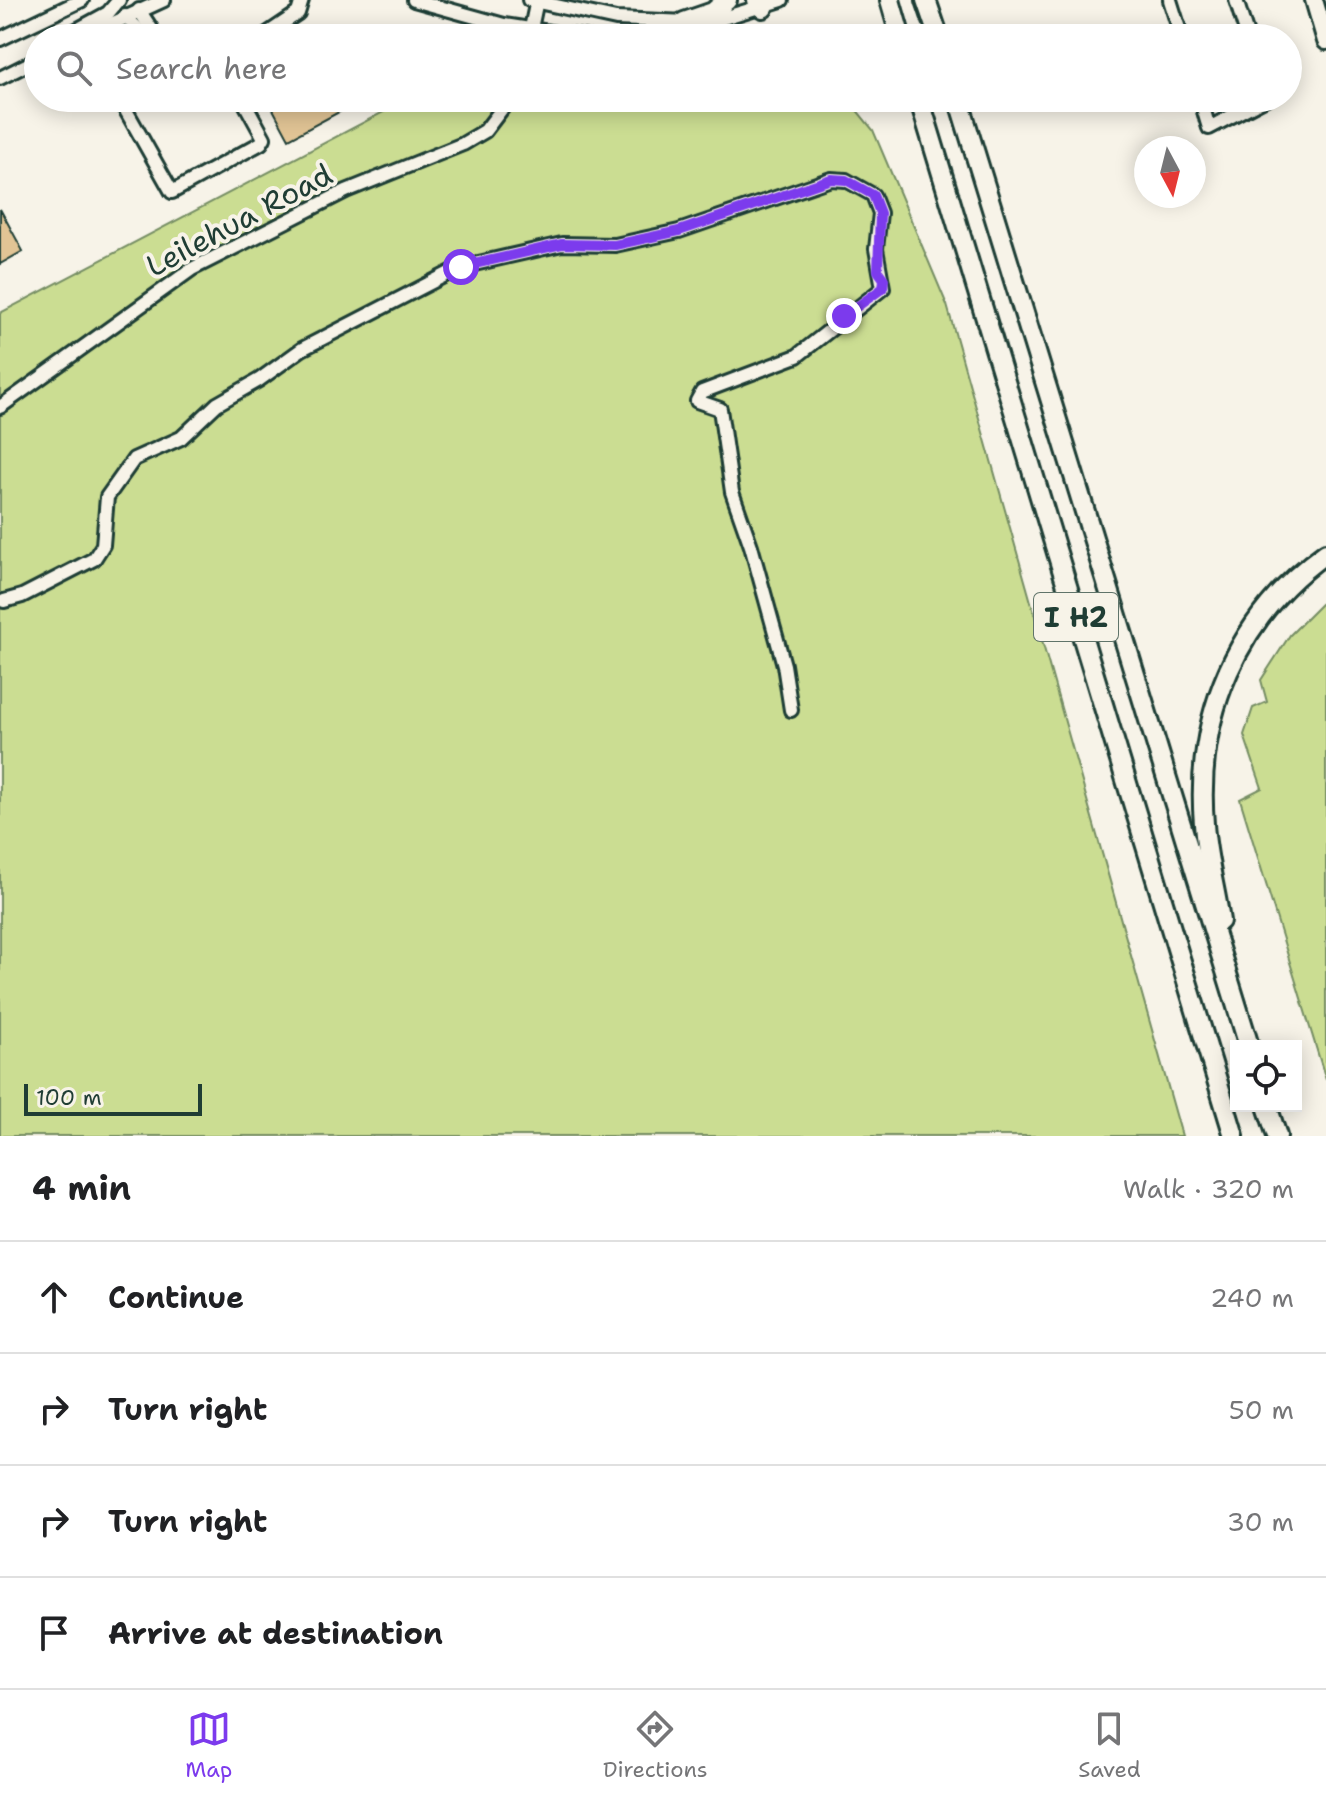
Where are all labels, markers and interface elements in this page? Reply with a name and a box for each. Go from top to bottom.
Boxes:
search box [24,24,1302,112]
icon: search [52,46,96,90]
text: Search here [116,48,287,89]
north arrow [1134,136,1206,208]
street label: Leilehua Road [139,154,339,286]
route start [443,249,479,285]
route end [826,298,862,334]
road number: I H2 [1034,593,1118,641]
map controls [1230,1040,1302,1112]
button: locate [1230,1040,1302,1112]
scale bar [24,1080,202,1116]
text: 100 m [36,1083,102,1112]
text: 4 min [32,1165,131,1211]
text: Walk · 320 m [1123,1171,1294,1206]
icon: ahead [32,1275,76,1319]
text: Continue [108,1277,244,1318]
text: 240 m [1210,1280,1294,1315]
icon: right [32,1387,76,1431]
text: Turn right [108,1389,267,1430]
text: 50 m [1229,1392,1294,1427]
icon: right [32,1499,76,1543]
text: Turn right [108,1501,267,1542]
text: 30 m [1227,1504,1294,1539]
icon: arrive [32,1611,76,1655]
text: Arrive at destination [108,1613,443,1654]
tab: Map [185,1707,232,1784]
tab: Directions [603,1707,708,1784]
tab: Saved [1078,1707,1141,1784]

